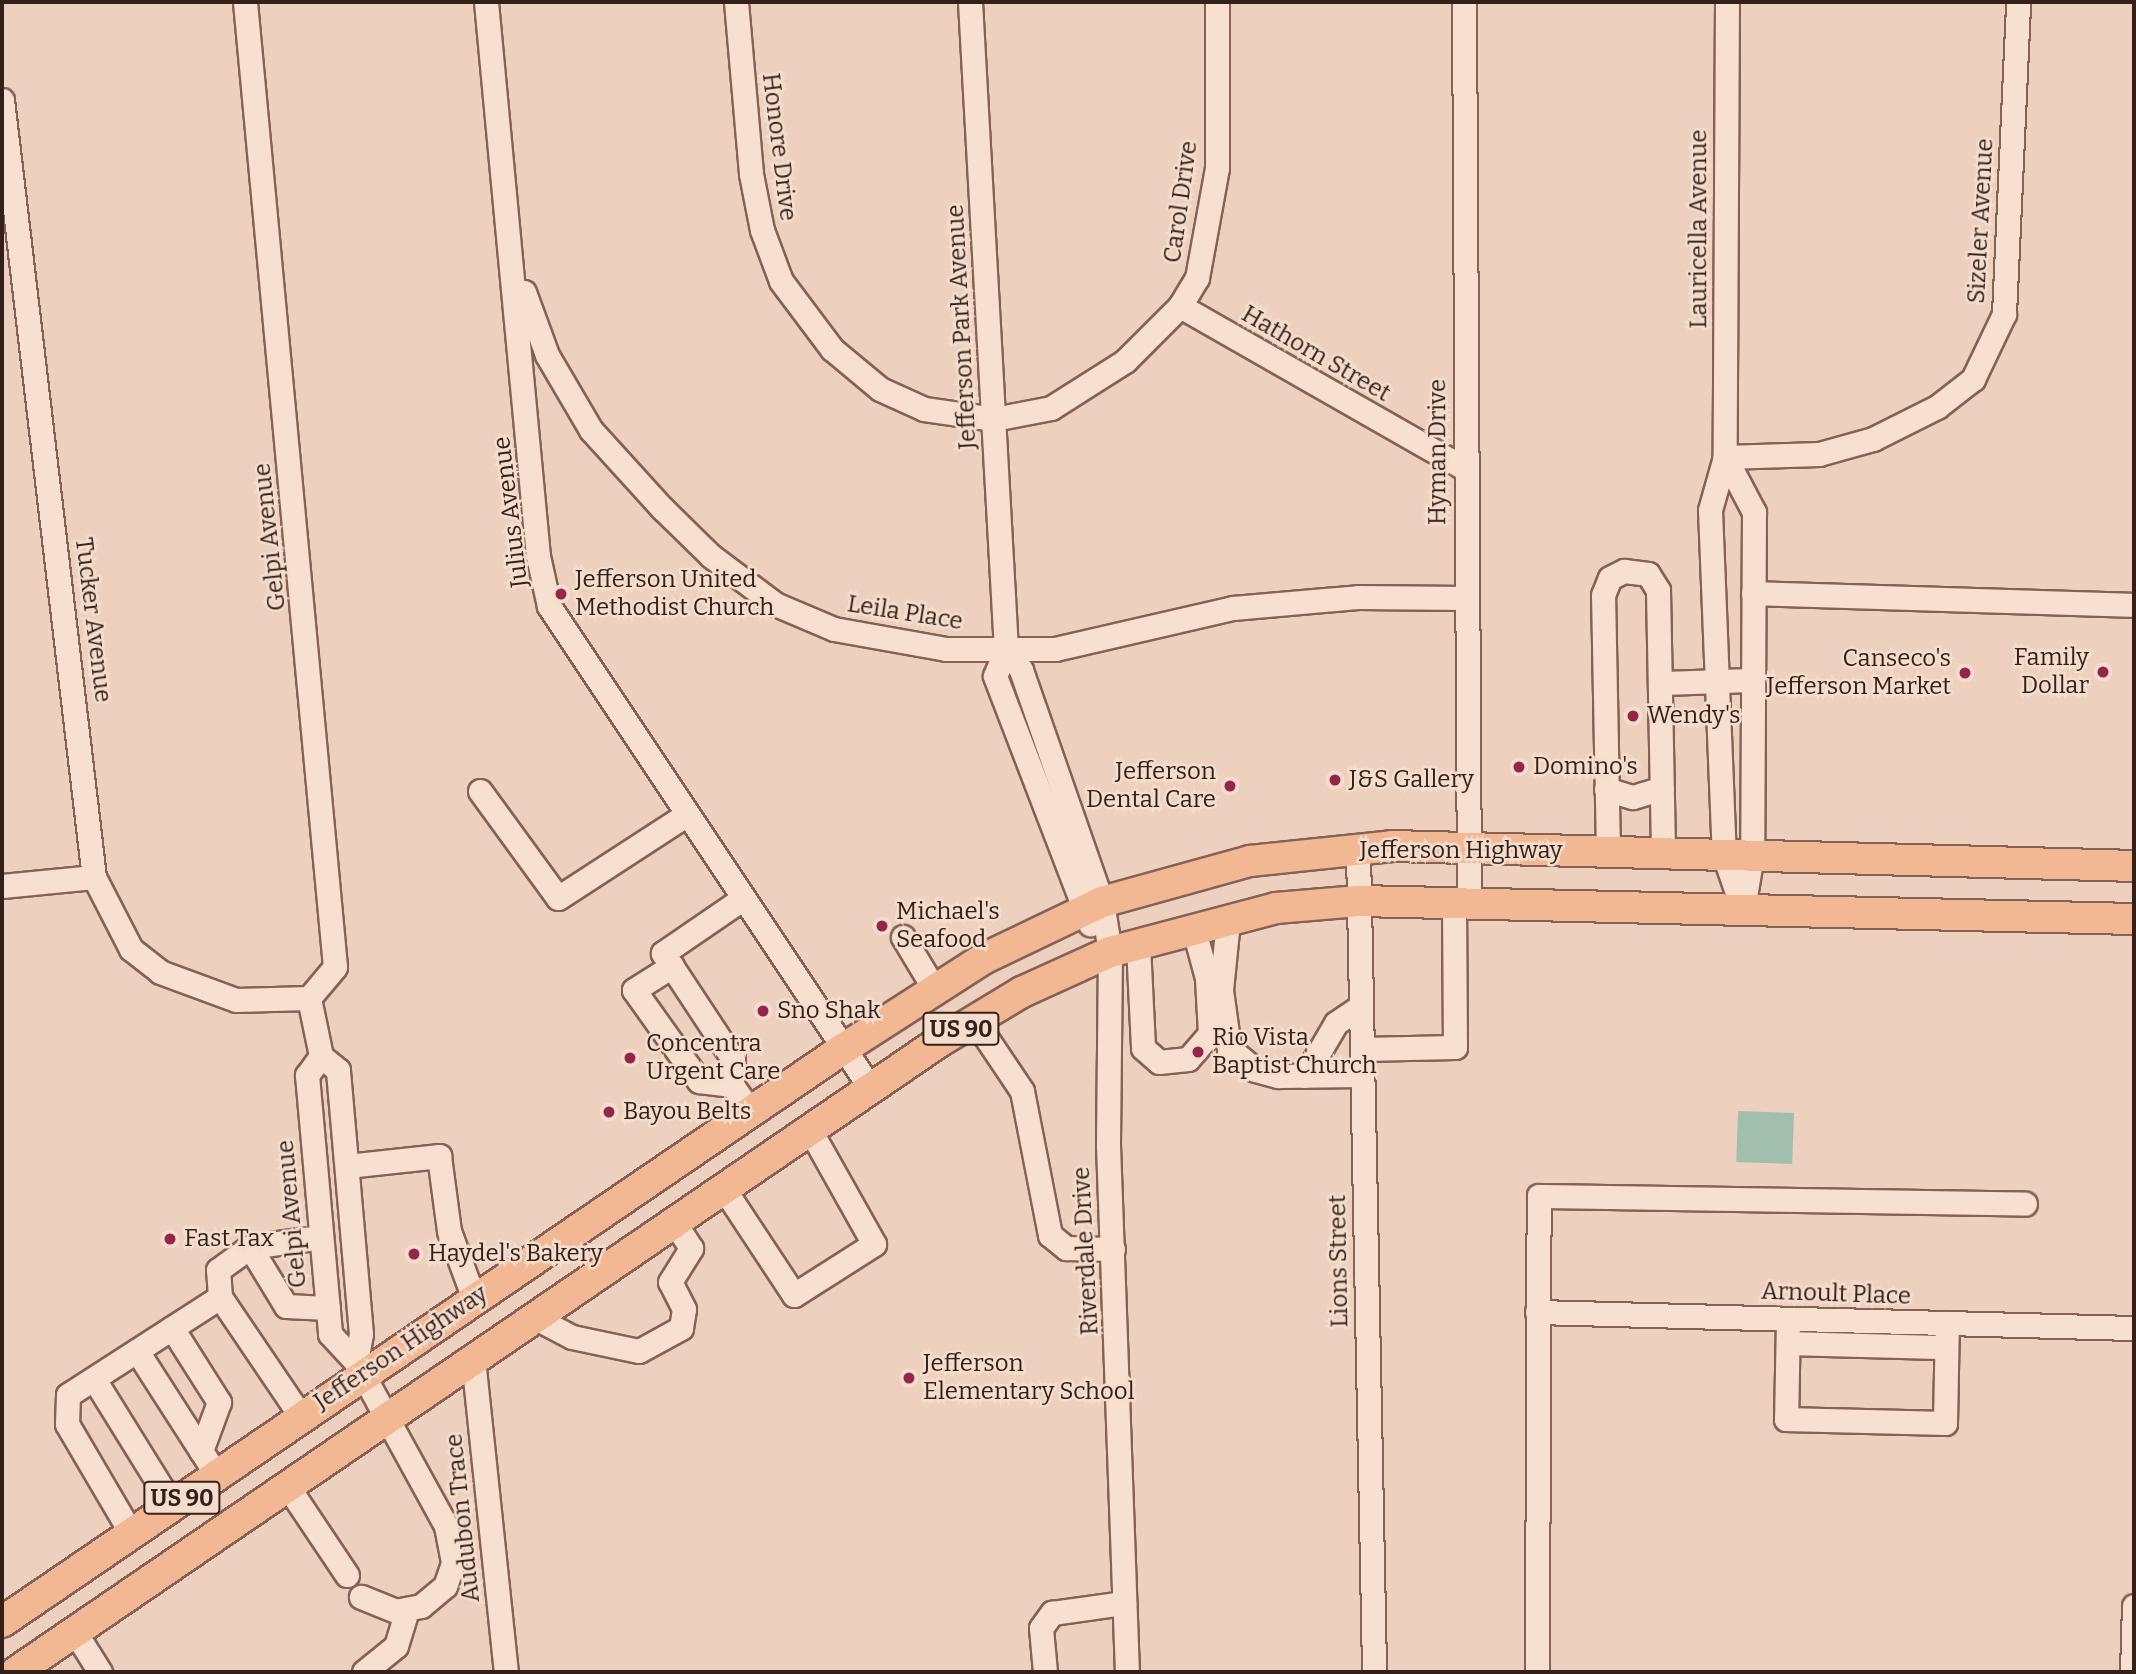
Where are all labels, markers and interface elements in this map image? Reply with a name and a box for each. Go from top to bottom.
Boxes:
street label: Honore Drive [756,71,802,223]
street label: Lauricella Avenue [1685,129,1713,329]
street label: Sizeler Avenue [1962,138,2000,304]
street label: Carol Drive [1158,139,1204,265]
street label: Jefferson Park Avenue [941,204,983,450]
street label: Hathorn Street [1236,300,1396,408]
street label: Hyman Drive [1424,379,1452,525]
street label: Julius Avenue [487,435,535,589]
street label: Gelpi Avenue [248,462,292,612]
street label: Tucker Avenue [69,536,117,704]
place label: Jefferson United Methodist Church [575,566,774,622]
marker: Jefferson United Methodist Church [553,586,569,602]
street label: Leila Place [845,590,965,636]
place label: Family Dollar [2014,644,2089,700]
place label: Canseco's Jefferson Market [1767,645,1951,701]
marker: Family Dollar [2095,664,2111,680]
marker: Canseco's Jefferson Market [1957,665,1973,681]
place label: Wendy's [1647,702,1741,730]
marker: Wendy's [1625,708,1641,724]
place label: Domino's [1533,753,1638,781]
place label: Jefferson Dental Care [1086,758,1216,814]
marker: Domino's [1511,759,1527,775]
place label: J&S Gallery [1349,766,1474,794]
marker: J&S Gallery [1327,772,1343,788]
marker: Jefferson Dental Care [1222,778,1238,794]
street label: Jefferson Highway [1359,837,1563,865]
place label: Michael's Seafood [896,898,1000,954]
marker: Michael's Seafood [874,918,890,934]
place label: Sno Shak [777,997,880,1025]
marker: Sno Shak [755,1003,771,1019]
road number: US 90 [921,1010,1001,1048]
place label: Rio Vista Baptist Church [1212,1024,1377,1080]
place label: Concentra Urgent Care [646,1030,780,1086]
marker: Rio Vista Baptist Church [1190,1044,1206,1060]
marker: Concentra Urgent Care [620,1048,640,1068]
place label: Bayou Belts [623,1098,751,1126]
marker: Bayou Belts [601,1104,617,1120]
street label: Gelpi Avenue [271,1139,313,1289]
street label: Riverdale Drive [1067,1166,1105,1336]
street label: Lions Street [1323,1194,1355,1328]
place label: Fast Tax [184,1225,274,1253]
marker: Fast Tax [162,1231,178,1247]
place label: Haydel's Bakery [428,1240,603,1268]
marker: Haydel's Bakery [406,1246,422,1262]
street label: Arnoult Place [1761,1277,1911,1311]
street label: Jefferson Highway [309,1279,493,1417]
place label: Jefferson Elementary School [923,1350,1135,1406]
marker: Jefferson Elementary School [901,1370,917,1386]
street label: Audubon Trace [440,1432,486,1604]
road number: US 90 [142,1478,222,1518]

